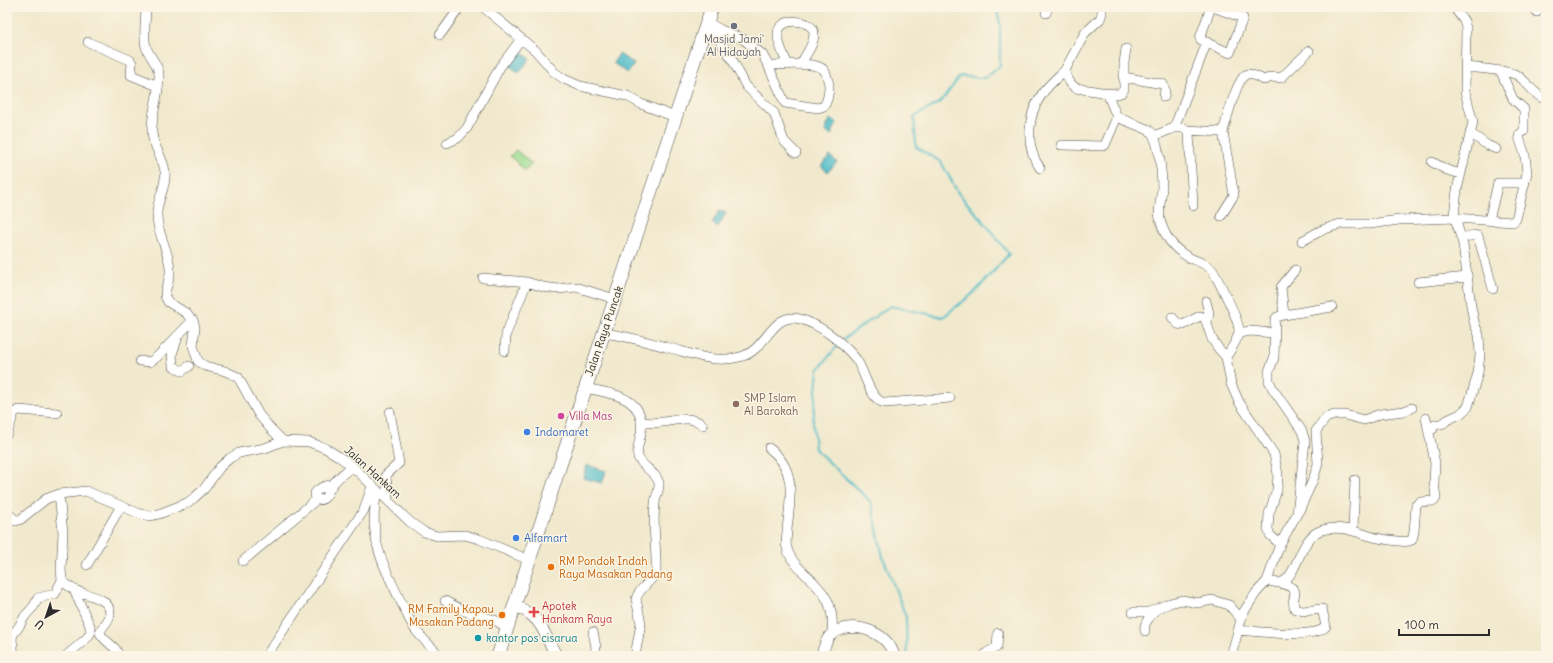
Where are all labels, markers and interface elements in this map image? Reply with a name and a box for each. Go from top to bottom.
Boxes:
marker: Masjid Jami' Al Hidayah [729,21,739,31]
place label: Masjid Jami' Al Hidayah [704,32,764,59]
street label: Jalan Raya Puncak [582,284,626,378]
place label: SMP Islam Al Barokah [744,391,798,418]
marker: SMP Islam Al Barokah [731,399,741,409]
place label: Villa Mas [569,409,612,423]
marker: Villa Mas [556,411,566,421]
place label: Indomaret [535,425,589,439]
marker: Indomaret [522,427,532,437]
street label: Jalan Hankam [342,443,405,501]
place label: Alfamart [524,531,568,545]
marker: Alfamart [511,533,521,543]
place label: RM Pondok Indah Raya Masakan Padang [559,554,672,581]
marker: RM Pondok Indah Raya Masakan Padang [546,562,556,572]
north arrow [26,597,66,637]
place label: Apotek Hankam Raya [542,599,612,626]
place label: RM Family Kapau Masakan Padang [408,602,495,629]
marker: Apotek Hankam Raya [529,607,539,617]
marker: RM Family Kapau Masakan Padang [497,610,507,620]
scale bar [1399,611,1489,637]
text: U [32,617,47,632]
text: 100 m [1405,617,1439,632]
place label: kantor pos cisarua [486,631,578,645]
marker: kantor pos cisarua [473,633,483,643]

